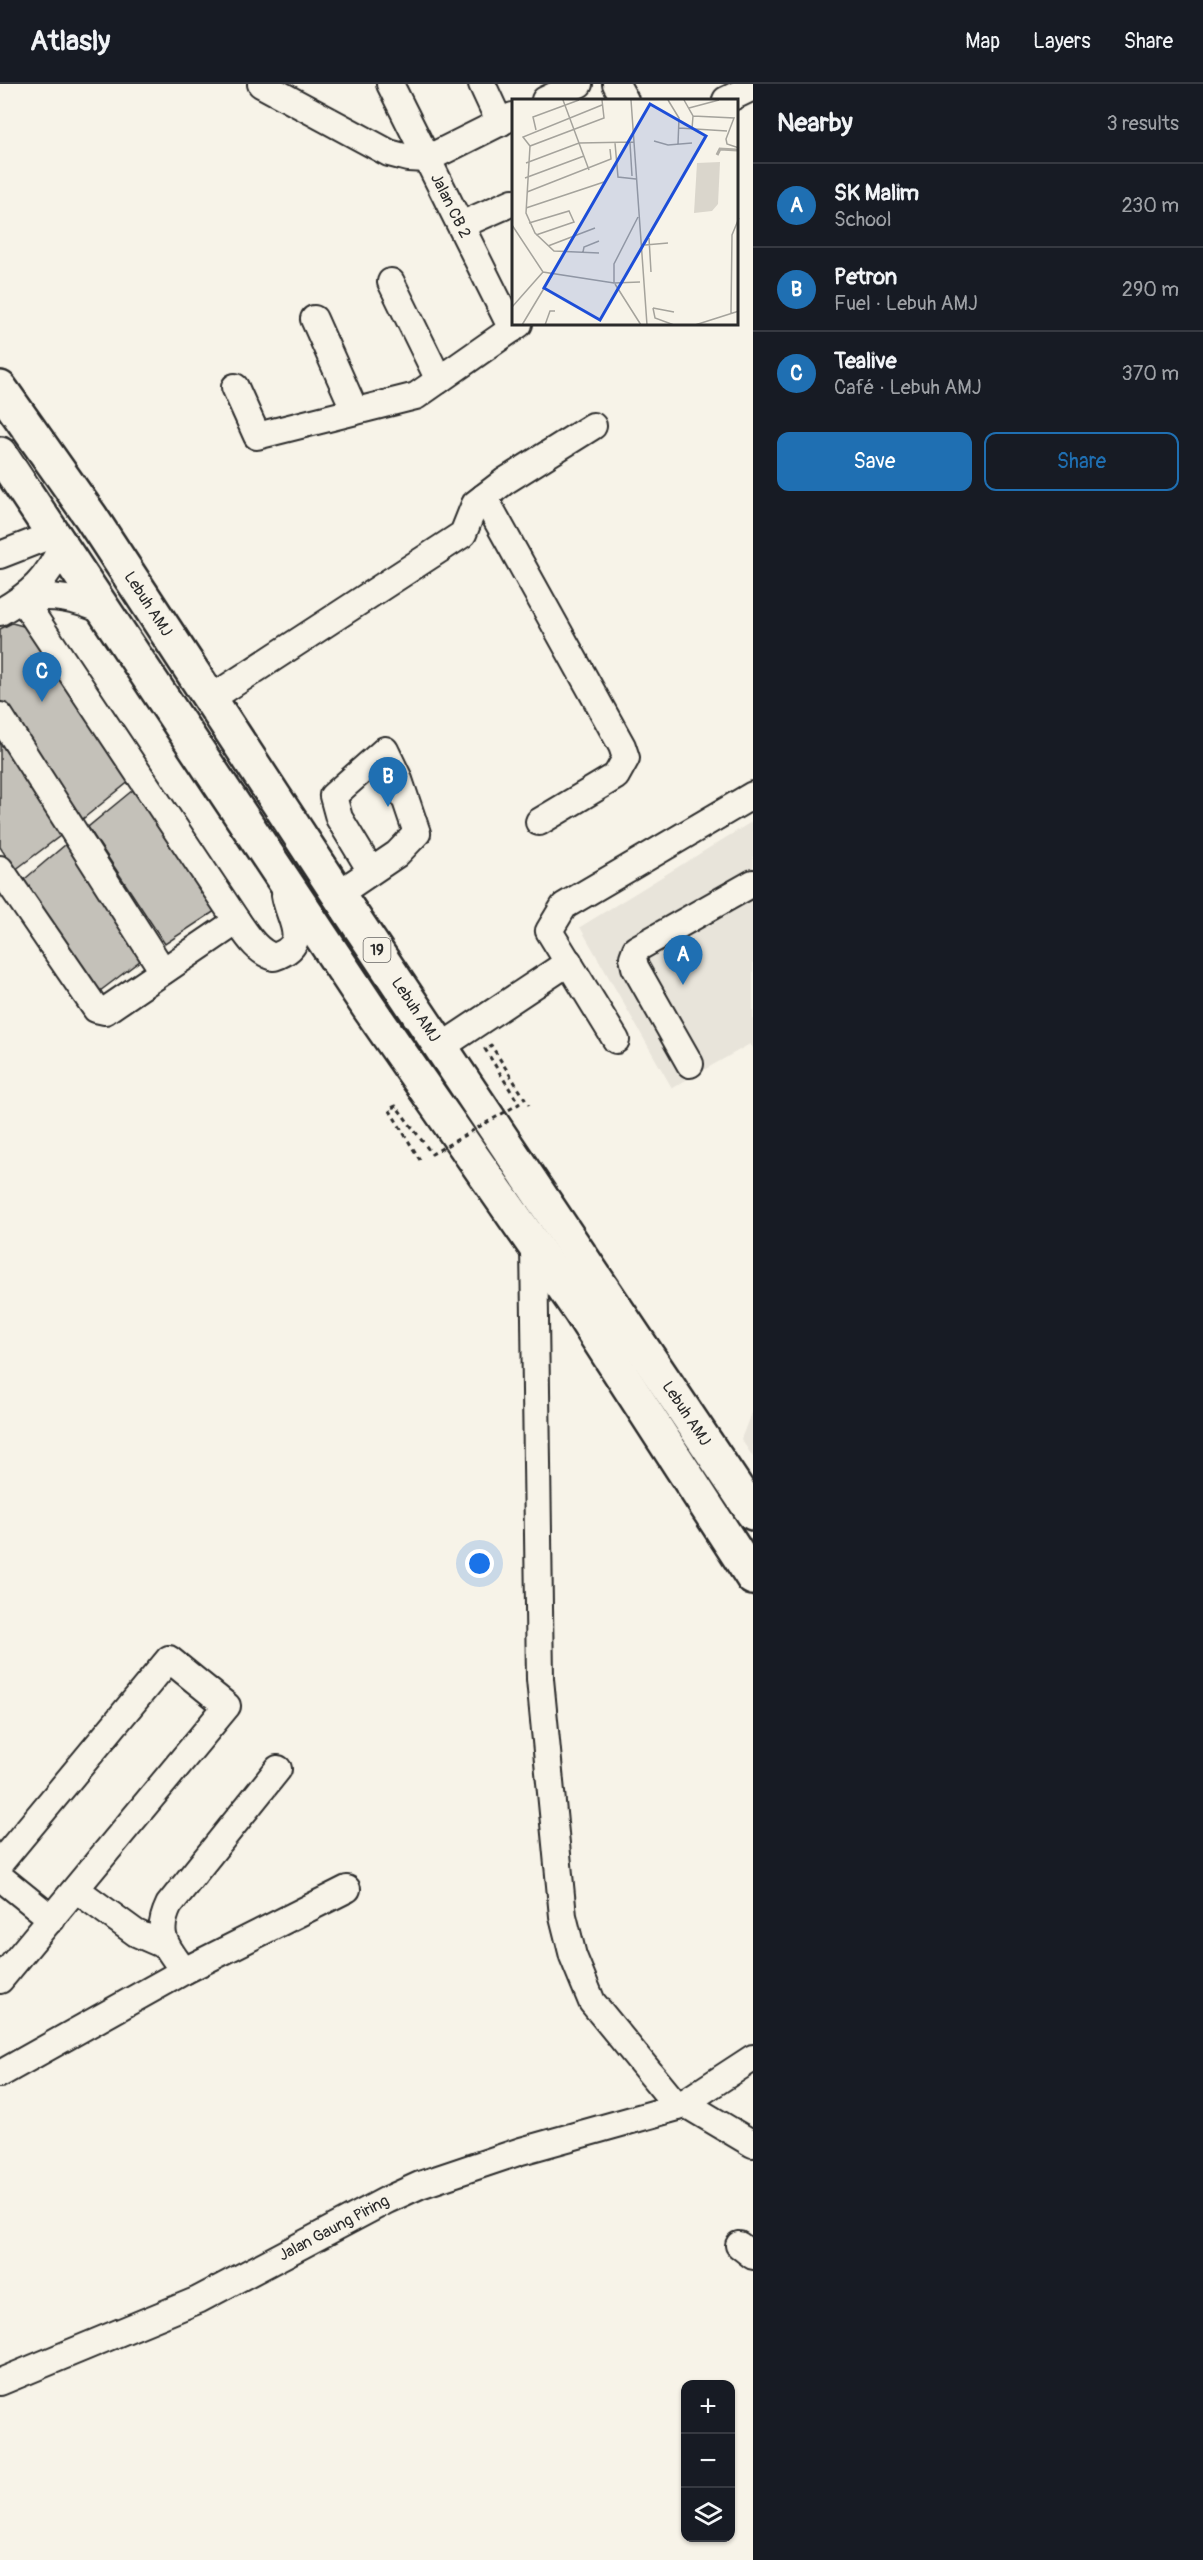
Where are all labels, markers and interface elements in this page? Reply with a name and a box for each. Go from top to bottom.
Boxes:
text: Atlasly [30,24,110,59]
text: Map [965,28,1000,55]
text: Layers [1033,28,1091,55]
text: Share [1124,28,1173,55]
inset map [512,99,738,326]
text: Nearby [777,107,853,139]
text: 3 results [1107,111,1179,136]
street label: Jalan CB 2 [426,170,475,241]
text: SK Malim [834,179,919,207]
text: A [790,193,803,218]
text: 230 m [1122,193,1179,218]
text: School [834,207,891,232]
text: Petron [834,263,897,291]
text: B [791,277,802,302]
text: 290 m [1122,277,1179,302]
text: Fuel · Lebuh AMJ [834,291,978,316]
text: Tealive [834,347,897,375]
text: C [790,361,803,386]
text: 370 m [1122,361,1179,386]
text: Café · Lebuh AMJ [834,375,981,400]
button: Save [777,432,972,491]
button: Share [984,432,1179,491]
street label: Lebuh AMJ [120,568,177,641]
pin: C [22,652,62,702]
pin: B [368,758,408,807]
pin: A [664,936,702,985]
road number: 19 [364,938,391,962]
street label: Lebuh AMJ [387,974,445,1046]
street label: Lebuh AMJ [658,1377,715,1450]
your location [465,1549,494,1578]
street label: Jalan Gaung Piring [275,2191,392,2266]
map controls [681,2380,735,2542]
button: + [681,2380,735,2434]
button: − [681,2434,735,2488]
button: layers [681,2488,735,2542]

